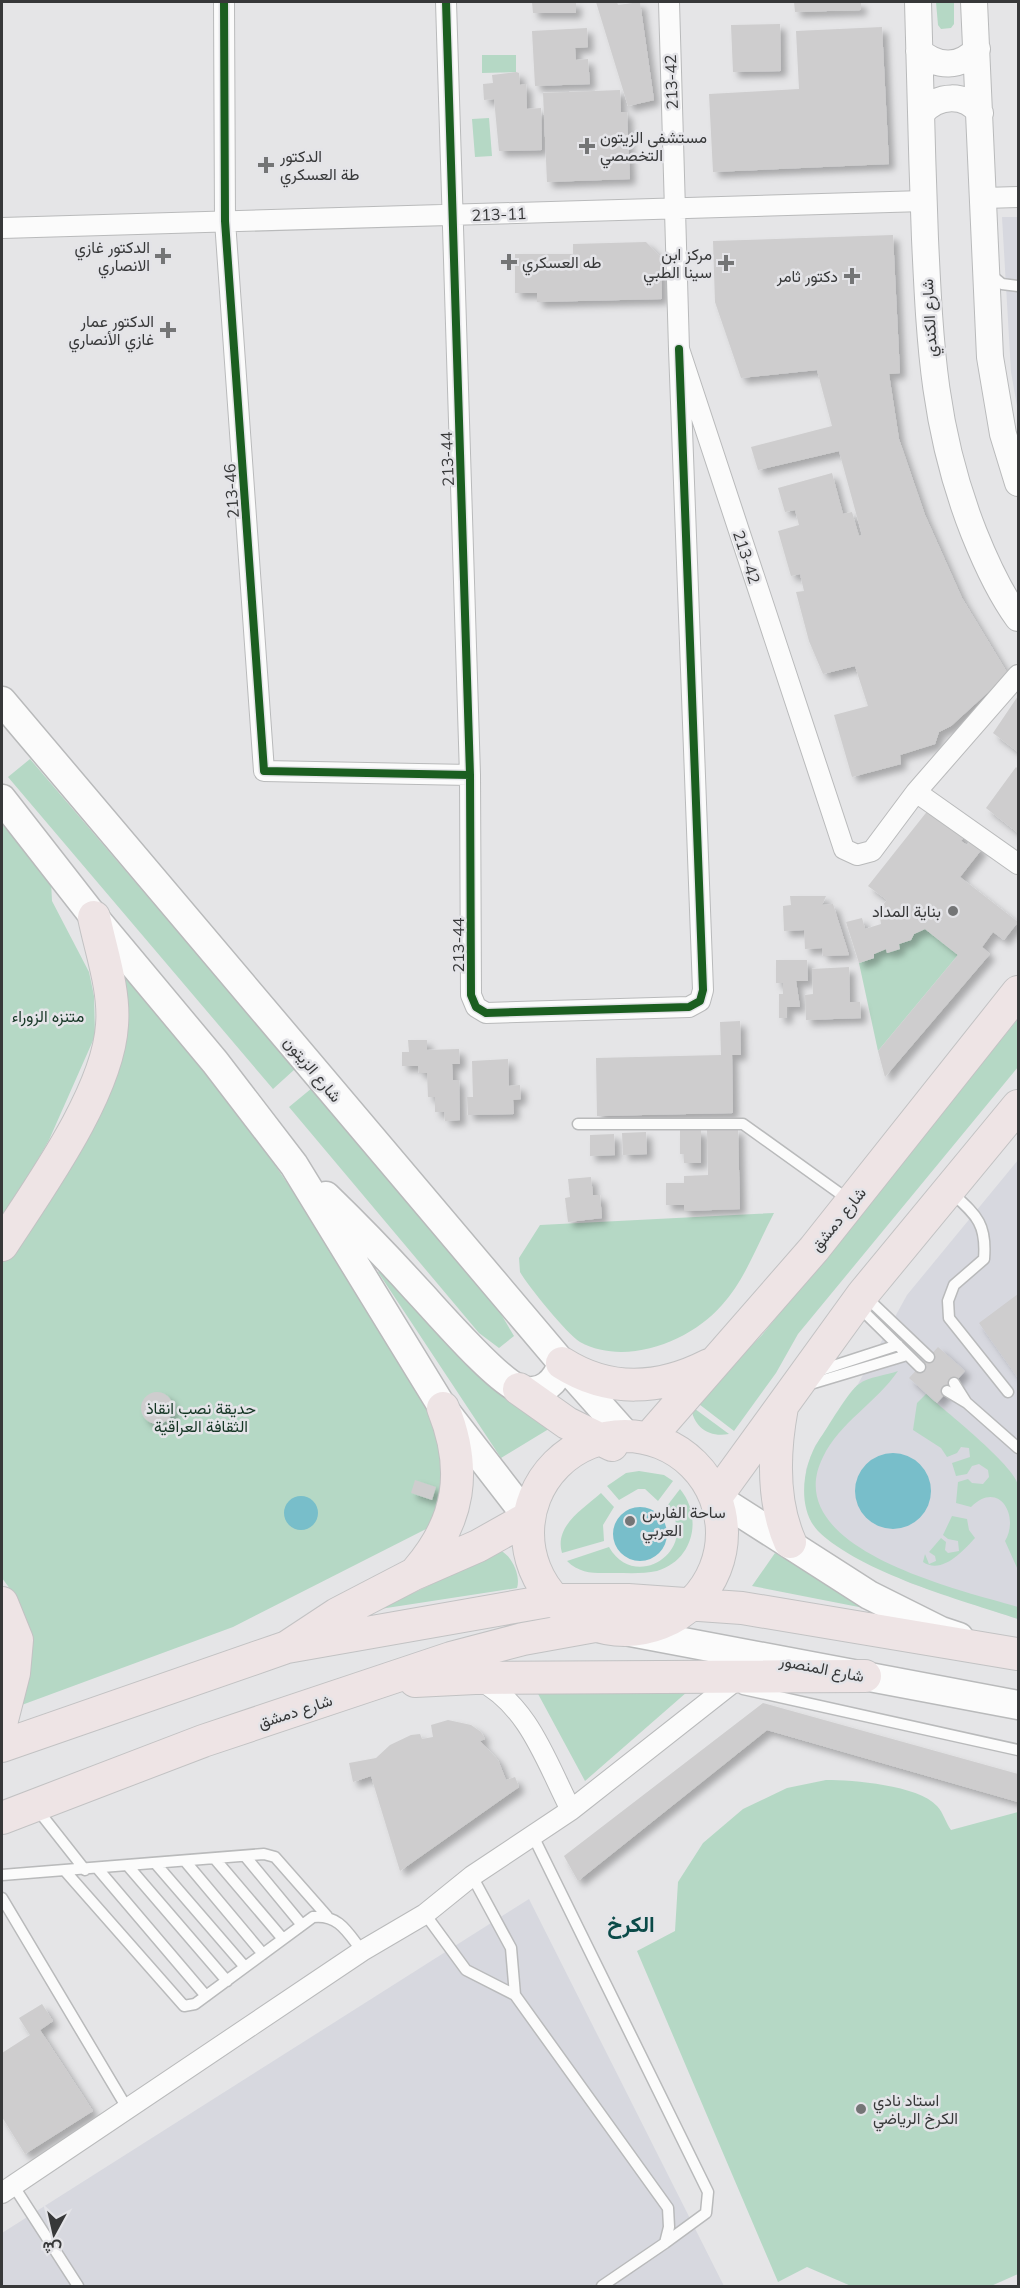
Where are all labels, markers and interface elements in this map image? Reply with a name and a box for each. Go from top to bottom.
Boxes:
street label: 213-42 [660,54,682,110]
place label: مستشفى الزيتون التخصصي [600,127,707,169]
marker: مستشفى الزيتون التخصصي [578,137,596,155]
place label: الدكتور طة العسكري [279,146,360,188]
marker: الدكتور طة العسكري [257,156,275,174]
street label: 213-11 [471,203,527,225]
place label: الدكتور غازي الانصاري [74,237,150,279]
place label: مركز ابن سينا الطبي [643,244,712,286]
marker: الدكتور غازي الانصاري [154,247,172,265]
place label: طه العسكري [522,252,602,276]
marker: طه العسكري [500,253,518,271]
marker: مركز ابن سينا الطبي [717,254,735,272]
place label: دكتور ثامر [776,266,838,287]
marker: دكتور ثامر [843,267,861,285]
street label: شارع الكندي [917,278,945,357]
place label: الدكتور عمار غازي الأنصاري [68,311,154,353]
marker: الدكتور عمار غازي الأنصاري [159,321,177,339]
street label: 213-44 [436,431,458,487]
street label: 213-46 [219,463,243,519]
street label: 213-42 [729,528,765,586]
place label: بناية المداد [872,901,941,921]
marker: بناية المداد [946,904,960,918]
street label: 213-44 [448,917,468,972]
park label: متنزه الزوراء [12,1006,84,1027]
street label: شارع الزيتون [278,1032,346,1107]
street label: شارع دمشق [806,1183,872,1256]
park label: حديقة نصب انقاذ الثقافة العراقية [146,1398,256,1437]
place label: ساحة الفارس العربي [642,1502,726,1544]
marker: ساحة الفارس العربي [623,1514,637,1528]
street label: شارع المنصور [777,1650,866,1688]
street label: شارع دمشق [255,1690,335,1734]
district label: الكرخ [607,1910,655,1939]
place label: استاد نادي الكرخ الرياضي [873,2090,958,2132]
marker: استاد نادي الكرخ الرياضي [854,2102,868,2116]
north arrow [24,2204,84,2264]
text: ش [41,2238,63,2260]

